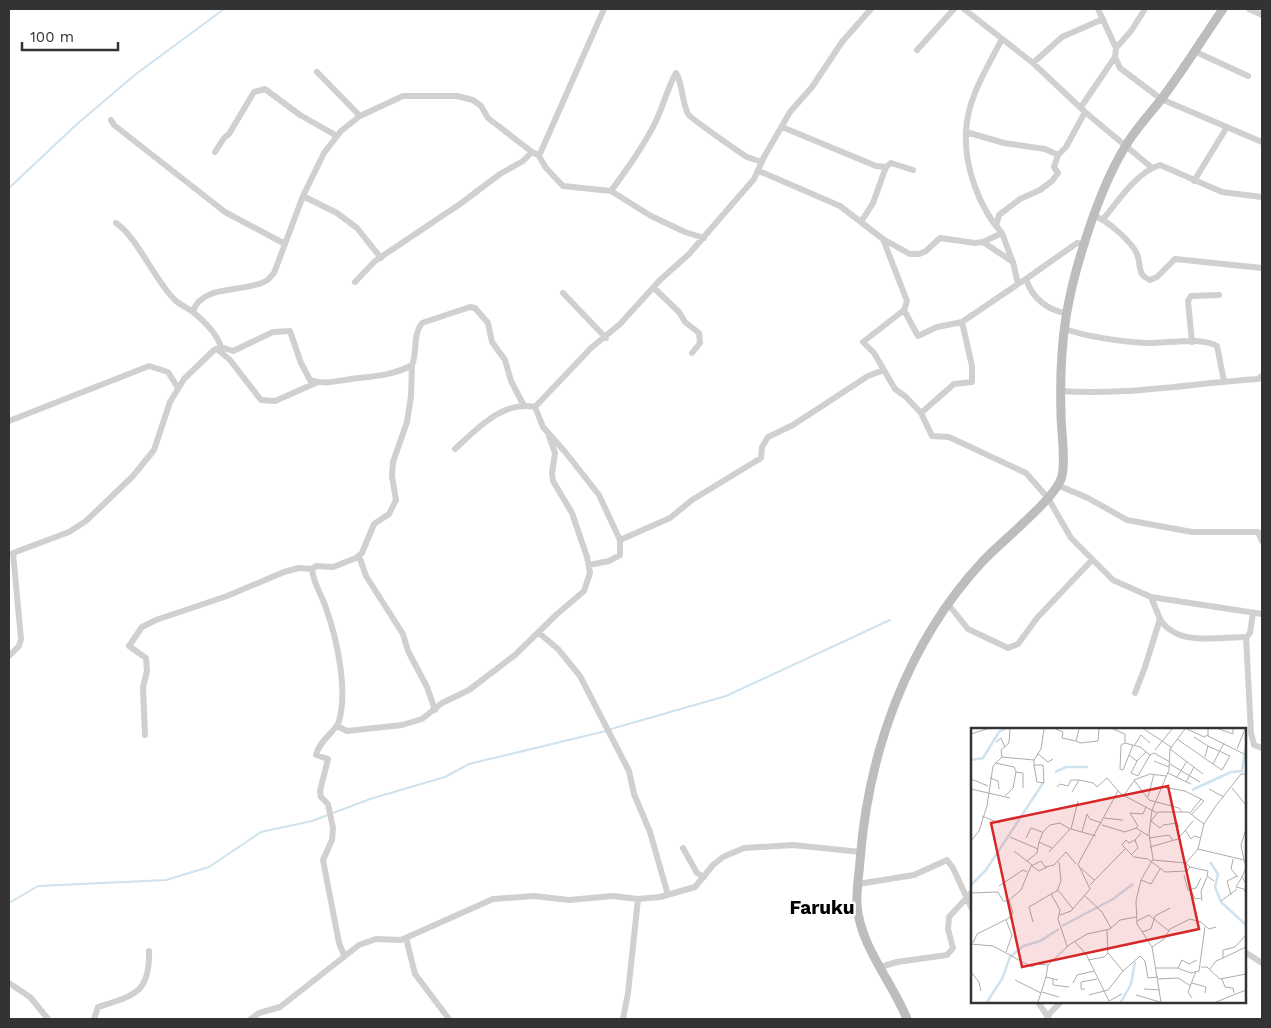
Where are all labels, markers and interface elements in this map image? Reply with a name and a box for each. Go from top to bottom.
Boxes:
scale bar [22,20,119,52]
text: 100 m [30,28,74,46]
inset map [971,728,1246,1003]
district label: Faruku [789,896,855,919]

